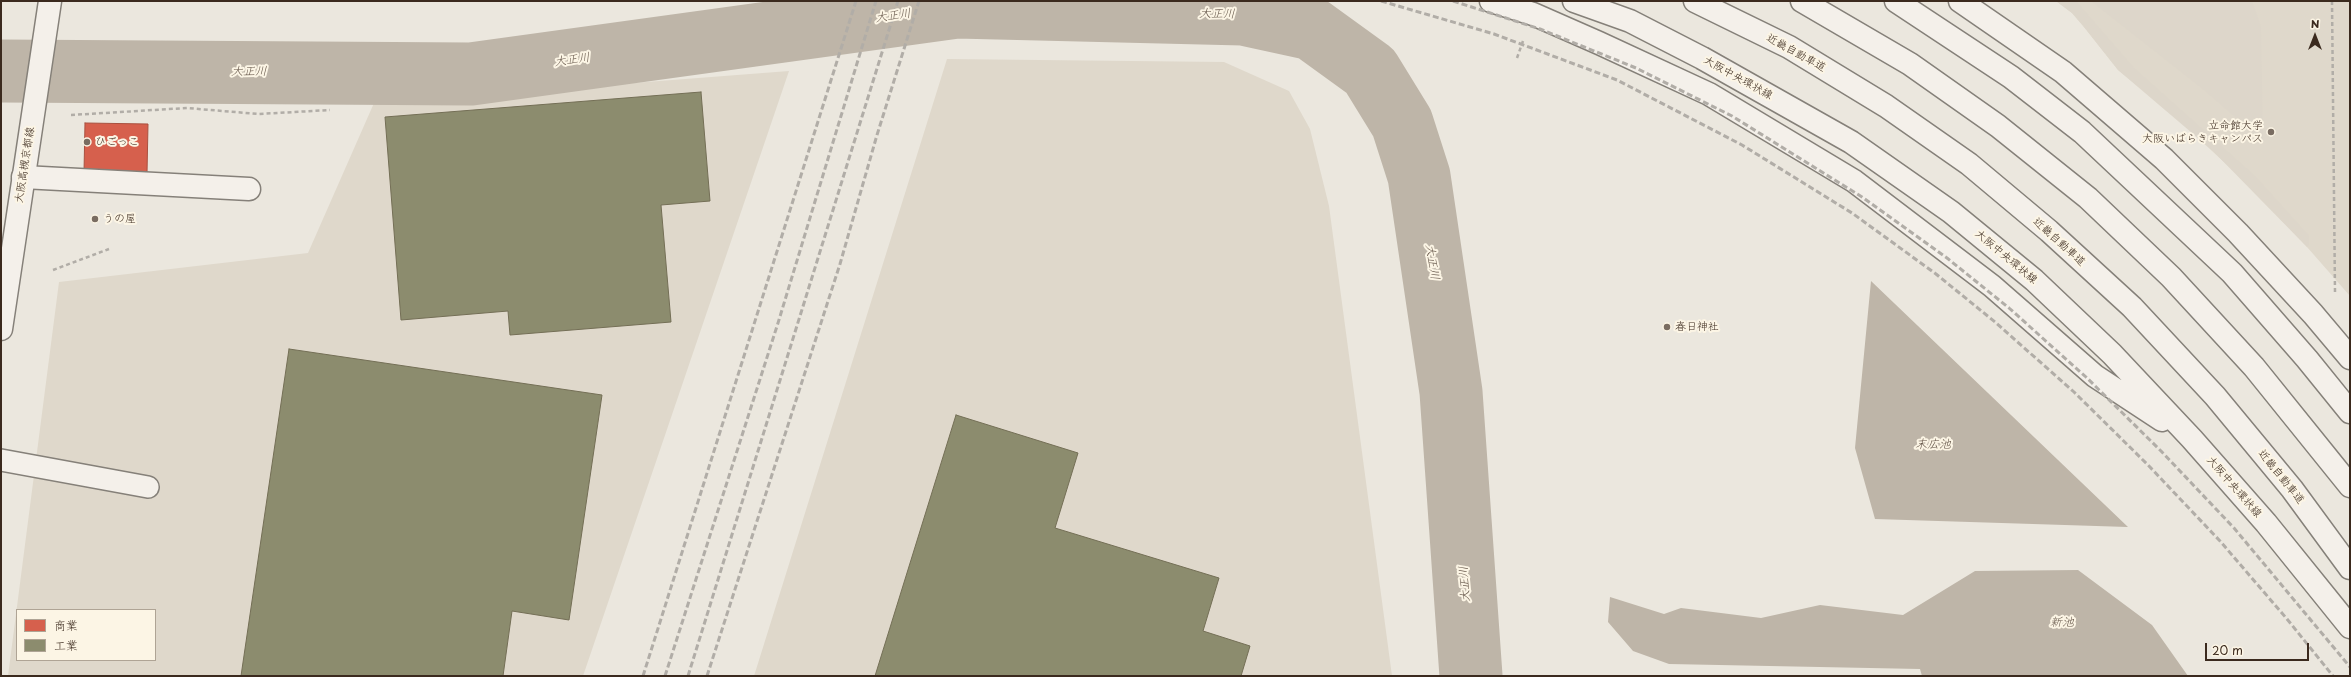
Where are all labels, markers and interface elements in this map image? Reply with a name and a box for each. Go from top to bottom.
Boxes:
water label: 大正川 [874,6,912,26]
water label: 大正川 [1199,6,1235,22]
text: N [2311,15,2319,32]
north arrow [2295,16,2335,56]
street label: 近畿自動車道 [1764,31,1828,75]
water label: 大正川 [553,50,591,70]
street label: 大阪中央環状線 [1701,54,1775,102]
water label: 大正川 [231,65,267,79]
place label: 立命館大学 大阪いばらきキャンパス [2142,119,2263,145]
street label: 大阪高槻京都線 [12,126,38,204]
marker: 立命館大学 大阪いばらきキャンパス [2266,127,2276,137]
place label: ひごっこ [95,135,139,149]
marker: ひごっこ [82,137,92,147]
place label: うの屋 [103,212,136,226]
marker: うの屋 [90,214,100,224]
street label: 近畿自動車道 [2030,215,2088,269]
street label: 大阪中央環状線 [1972,227,2040,287]
water label: 大正川 [1422,243,1442,281]
place label: 春日神社 [1675,320,1719,334]
marker: 春日神社 [1662,322,1672,332]
water label: 末広池 [1915,438,1951,452]
street label: 近畿自動車道 [2255,447,2307,507]
street label: 大阪中央環状線 [2204,454,2264,520]
water label: 大正川 [1457,566,1473,602]
legend [16,609,156,661]
text: 商業 [54,616,78,634]
water label: 新池 [2050,616,2074,630]
scale bar [2207,635,2311,661]
text: 工業 [54,636,78,654]
text: 20 m [2212,641,2243,659]

